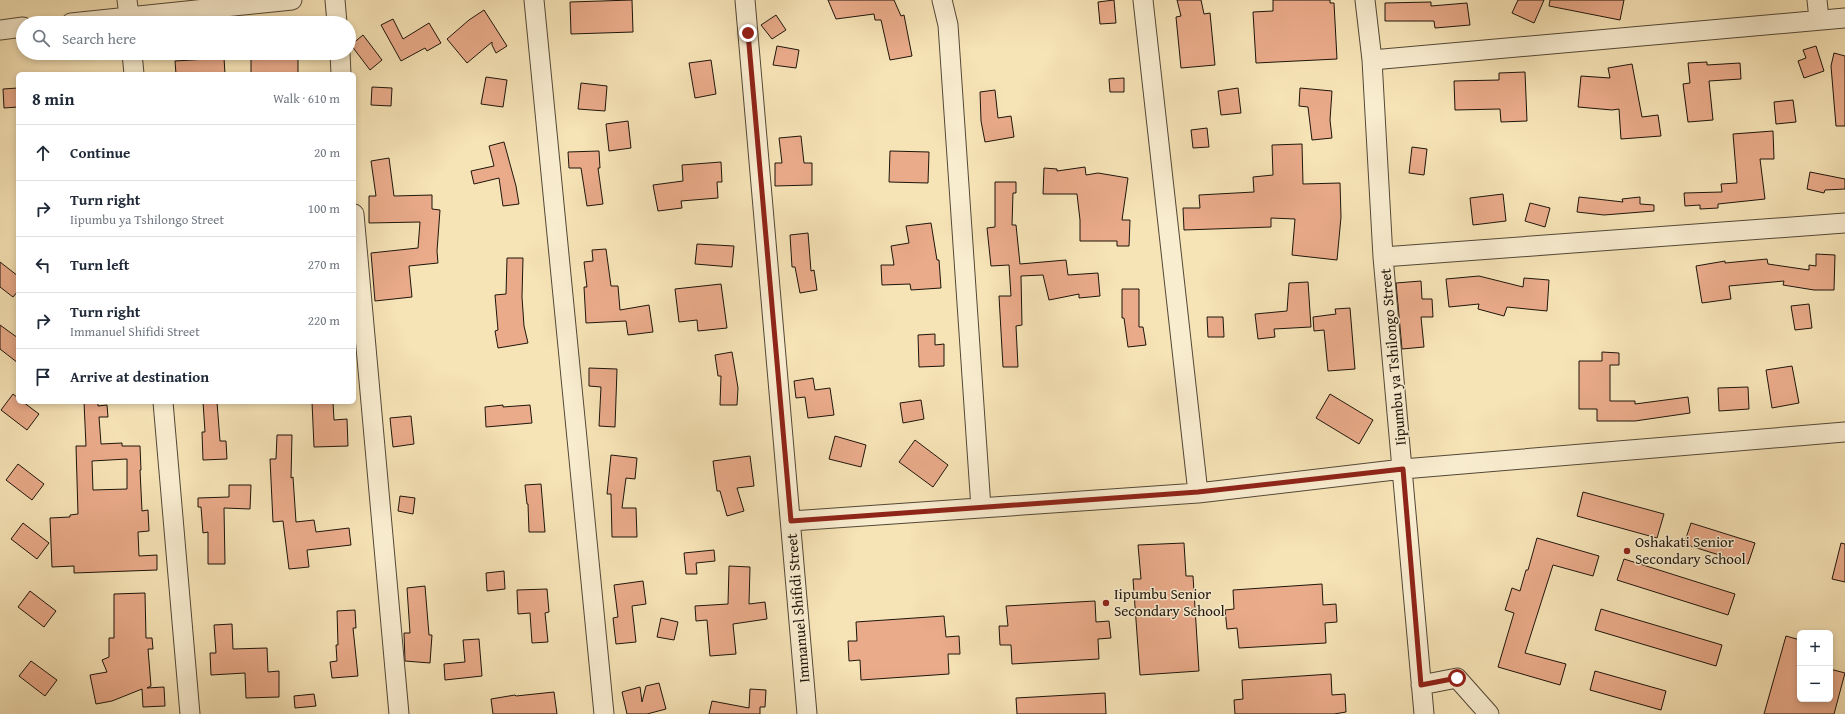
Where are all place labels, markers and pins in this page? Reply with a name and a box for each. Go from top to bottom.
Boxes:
place label: Oshakati Senior Secondary School [1635,531,1746,569]
marker: Oshakati Senior Secondary School [1622,546,1632,556]
place label: Iipumbu Senior Secondary School [1114,583,1225,621]
marker: Iipumbu Senior Secondary School [1101,598,1111,608]

